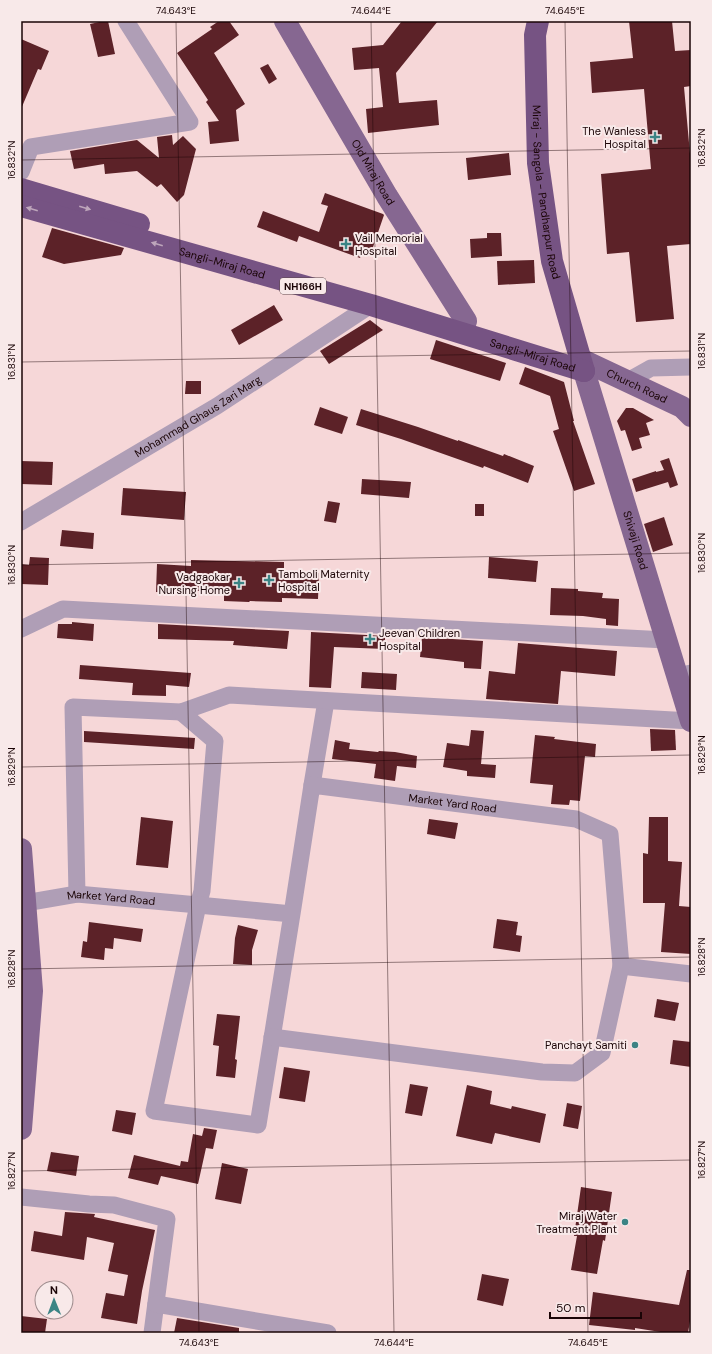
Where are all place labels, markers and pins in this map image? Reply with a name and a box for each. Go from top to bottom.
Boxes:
place label: The Wanless Hospital [582,124,646,151]
marker: The Wanless Hospital [649,131,661,143]
place label: Vail Memorial Hospital [355,231,423,258]
marker: Vail Memorial Hospital [340,238,352,250]
place label: Tamboli Maternity Hospital [278,567,370,594]
place label: Vadgaokar Nursing Home [158,570,230,597]
marker: Tamboli Maternity Hospital [263,574,275,586]
marker: Vadgaokar Nursing Home [233,577,245,589]
place label: Jeevan Children Hospital [379,626,460,653]
marker: Jeevan Children Hospital [364,633,376,645]
place label: Panchayt Samiti [545,1038,627,1052]
marker: Panchayt Samiti [630,1040,640,1050]
place label: Miraj Water Treatment Plant [536,1209,617,1236]
marker: Miraj Water Treatment Plant [620,1217,630,1227]

